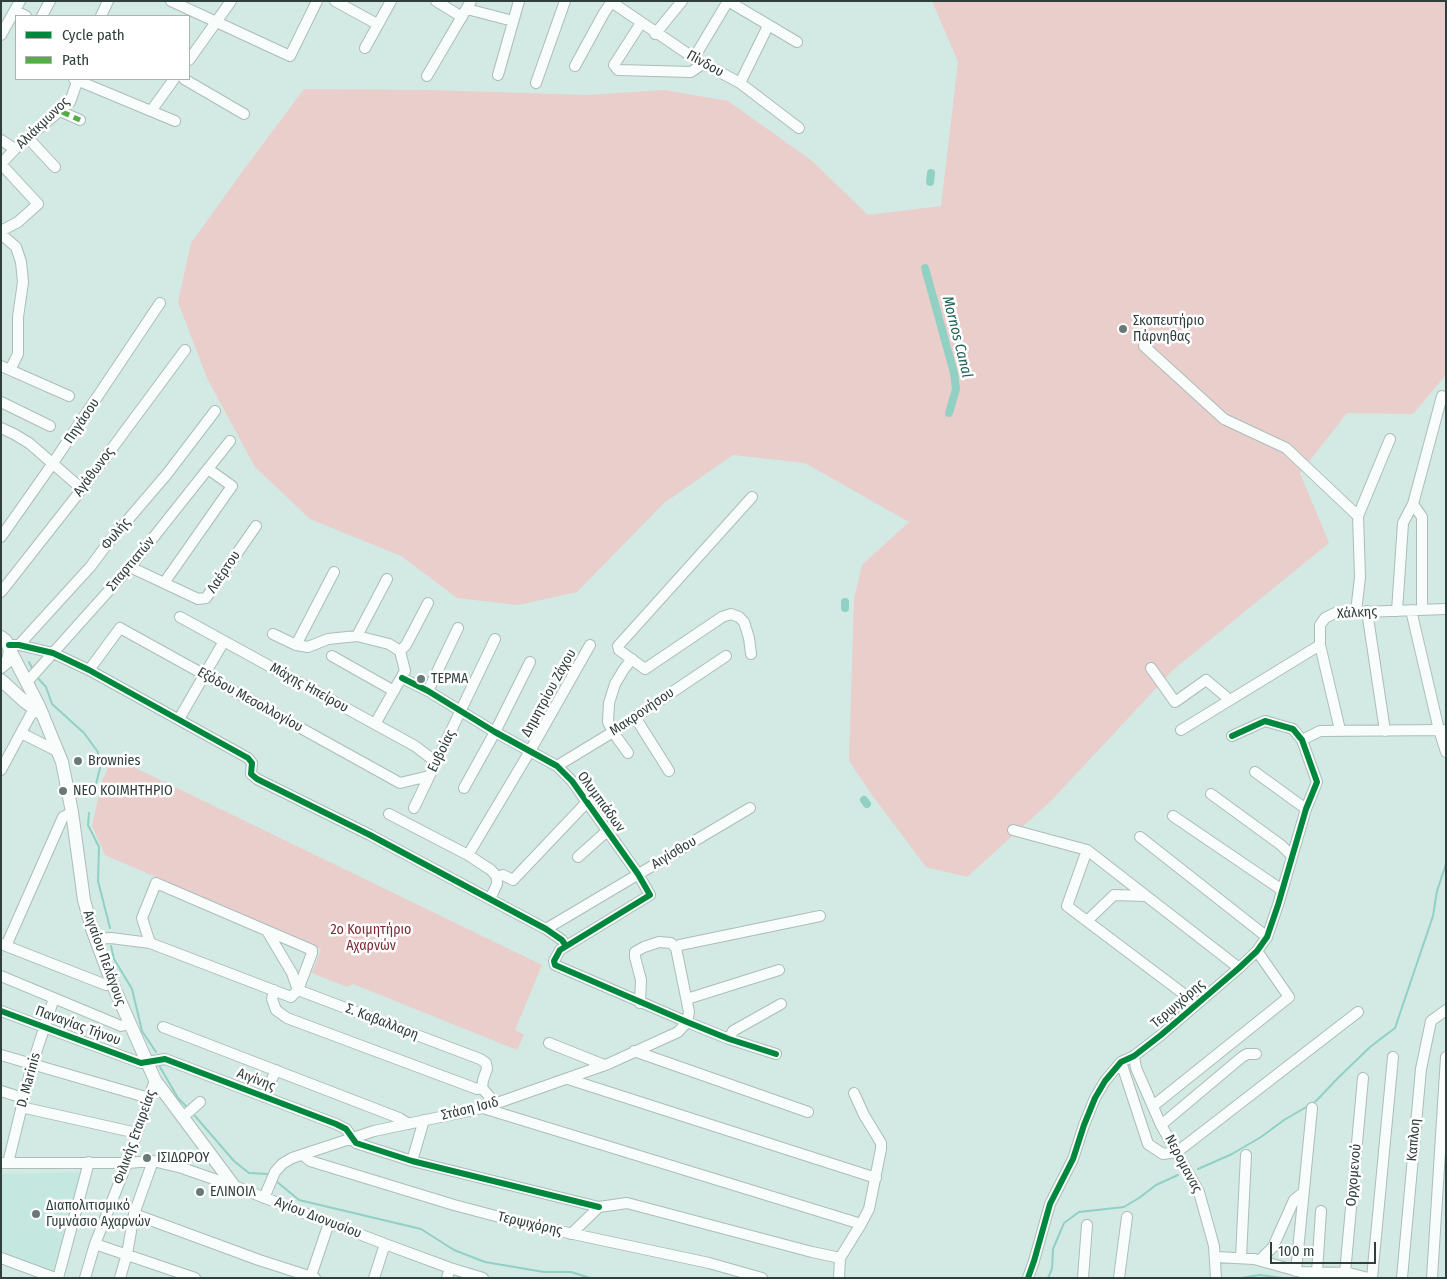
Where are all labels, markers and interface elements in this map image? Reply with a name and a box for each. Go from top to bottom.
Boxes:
legend [15,15,190,80]
text: Cycle path [62,26,125,44]
street label: Πίνδου [684,47,726,81]
text: Path [62,51,89,69]
street label: Αλιάκμωνος [13,93,73,153]
water label: Mornos Canal [938,294,976,380]
place label: Σκοπευτήριο Πάρνηθας [1133,313,1204,346]
marker: Σκοπευτήριο Πάρνηθας [1117,323,1129,335]
street label: Πηγάσου [61,395,103,447]
street label: Αγάθωνος [70,444,118,500]
street label: Φυλής [98,515,134,553]
street label: Σπαρτιατών [103,533,159,595]
street label: Λαέρτου [204,548,244,596]
street label: Χάλκης [1336,603,1378,623]
street label: Δημητρίου Ζάχου [518,646,580,740]
street label: Μάχης Ηπείρου [267,660,351,716]
street label: Εξόδου Μεσολλογίου [194,664,306,736]
place label: ΤΕΡΜΑ [431,671,468,687]
marker: ΤΕΡΜΑ [415,673,427,685]
street label: Μακρονήσου [607,684,677,740]
street label: Ευβοίας [425,727,459,775]
place label: Brownies [88,753,140,769]
marker: Brownies [72,755,84,767]
street label: Ολυμπιάδων [573,768,629,836]
place label: ΝΕΟ ΚΟΙΜΗΤΗΡΙΟ [73,783,173,799]
marker: ΝΕΟ ΚΟΙΜΗΤΗΡΙΟ [57,785,69,797]
street label: Αιγίσθου [648,833,700,873]
street label: Αιγαίου Πελάγους [79,908,129,1008]
park label: 2ο Κοιμητήριο Αχαρνών [331,922,411,954]
street label: Τερψιχόρης [1148,976,1208,1032]
street label: Σ. Καβαλλαρη [343,1000,421,1044]
street label: Παναγίας Τήνου [33,1003,123,1049]
street label: D. Marinis [14,1051,44,1109]
street label: Αιγίνης [234,1065,278,1095]
street label: Φιλικής Εταιρείας [110,1088,160,1186]
street label: Στάση Ισιδ [440,1094,500,1124]
street label: Καπλοη [1404,1118,1424,1162]
street label: Νερομανας [1161,1132,1205,1196]
street label: Ορχομενού [1343,1143,1365,1207]
place label: ΙΣΙΔΩΡΟΥ [157,1150,209,1166]
marker: ΙΣΙΔΩΡΟΥ [141,1152,153,1164]
place label: ΕΛΙΝΟΙΛ [210,1184,256,1200]
marker: ΕΛΙΝΟΙΛ [194,1186,206,1198]
street label: Αγίου Διονυσίου [272,1194,364,1242]
place label: Διαπολιτισμικό Γυμνάσιο Αχαρνών [46,1198,150,1230]
marker: Διαπολιτισμικό Γυμνάσιο Αχαρνών [30,1208,42,1220]
street label: Τερψιχόρης [496,1208,564,1240]
scale bar [1272,1232,1378,1264]
text: 100 m [1278,1242,1315,1260]

